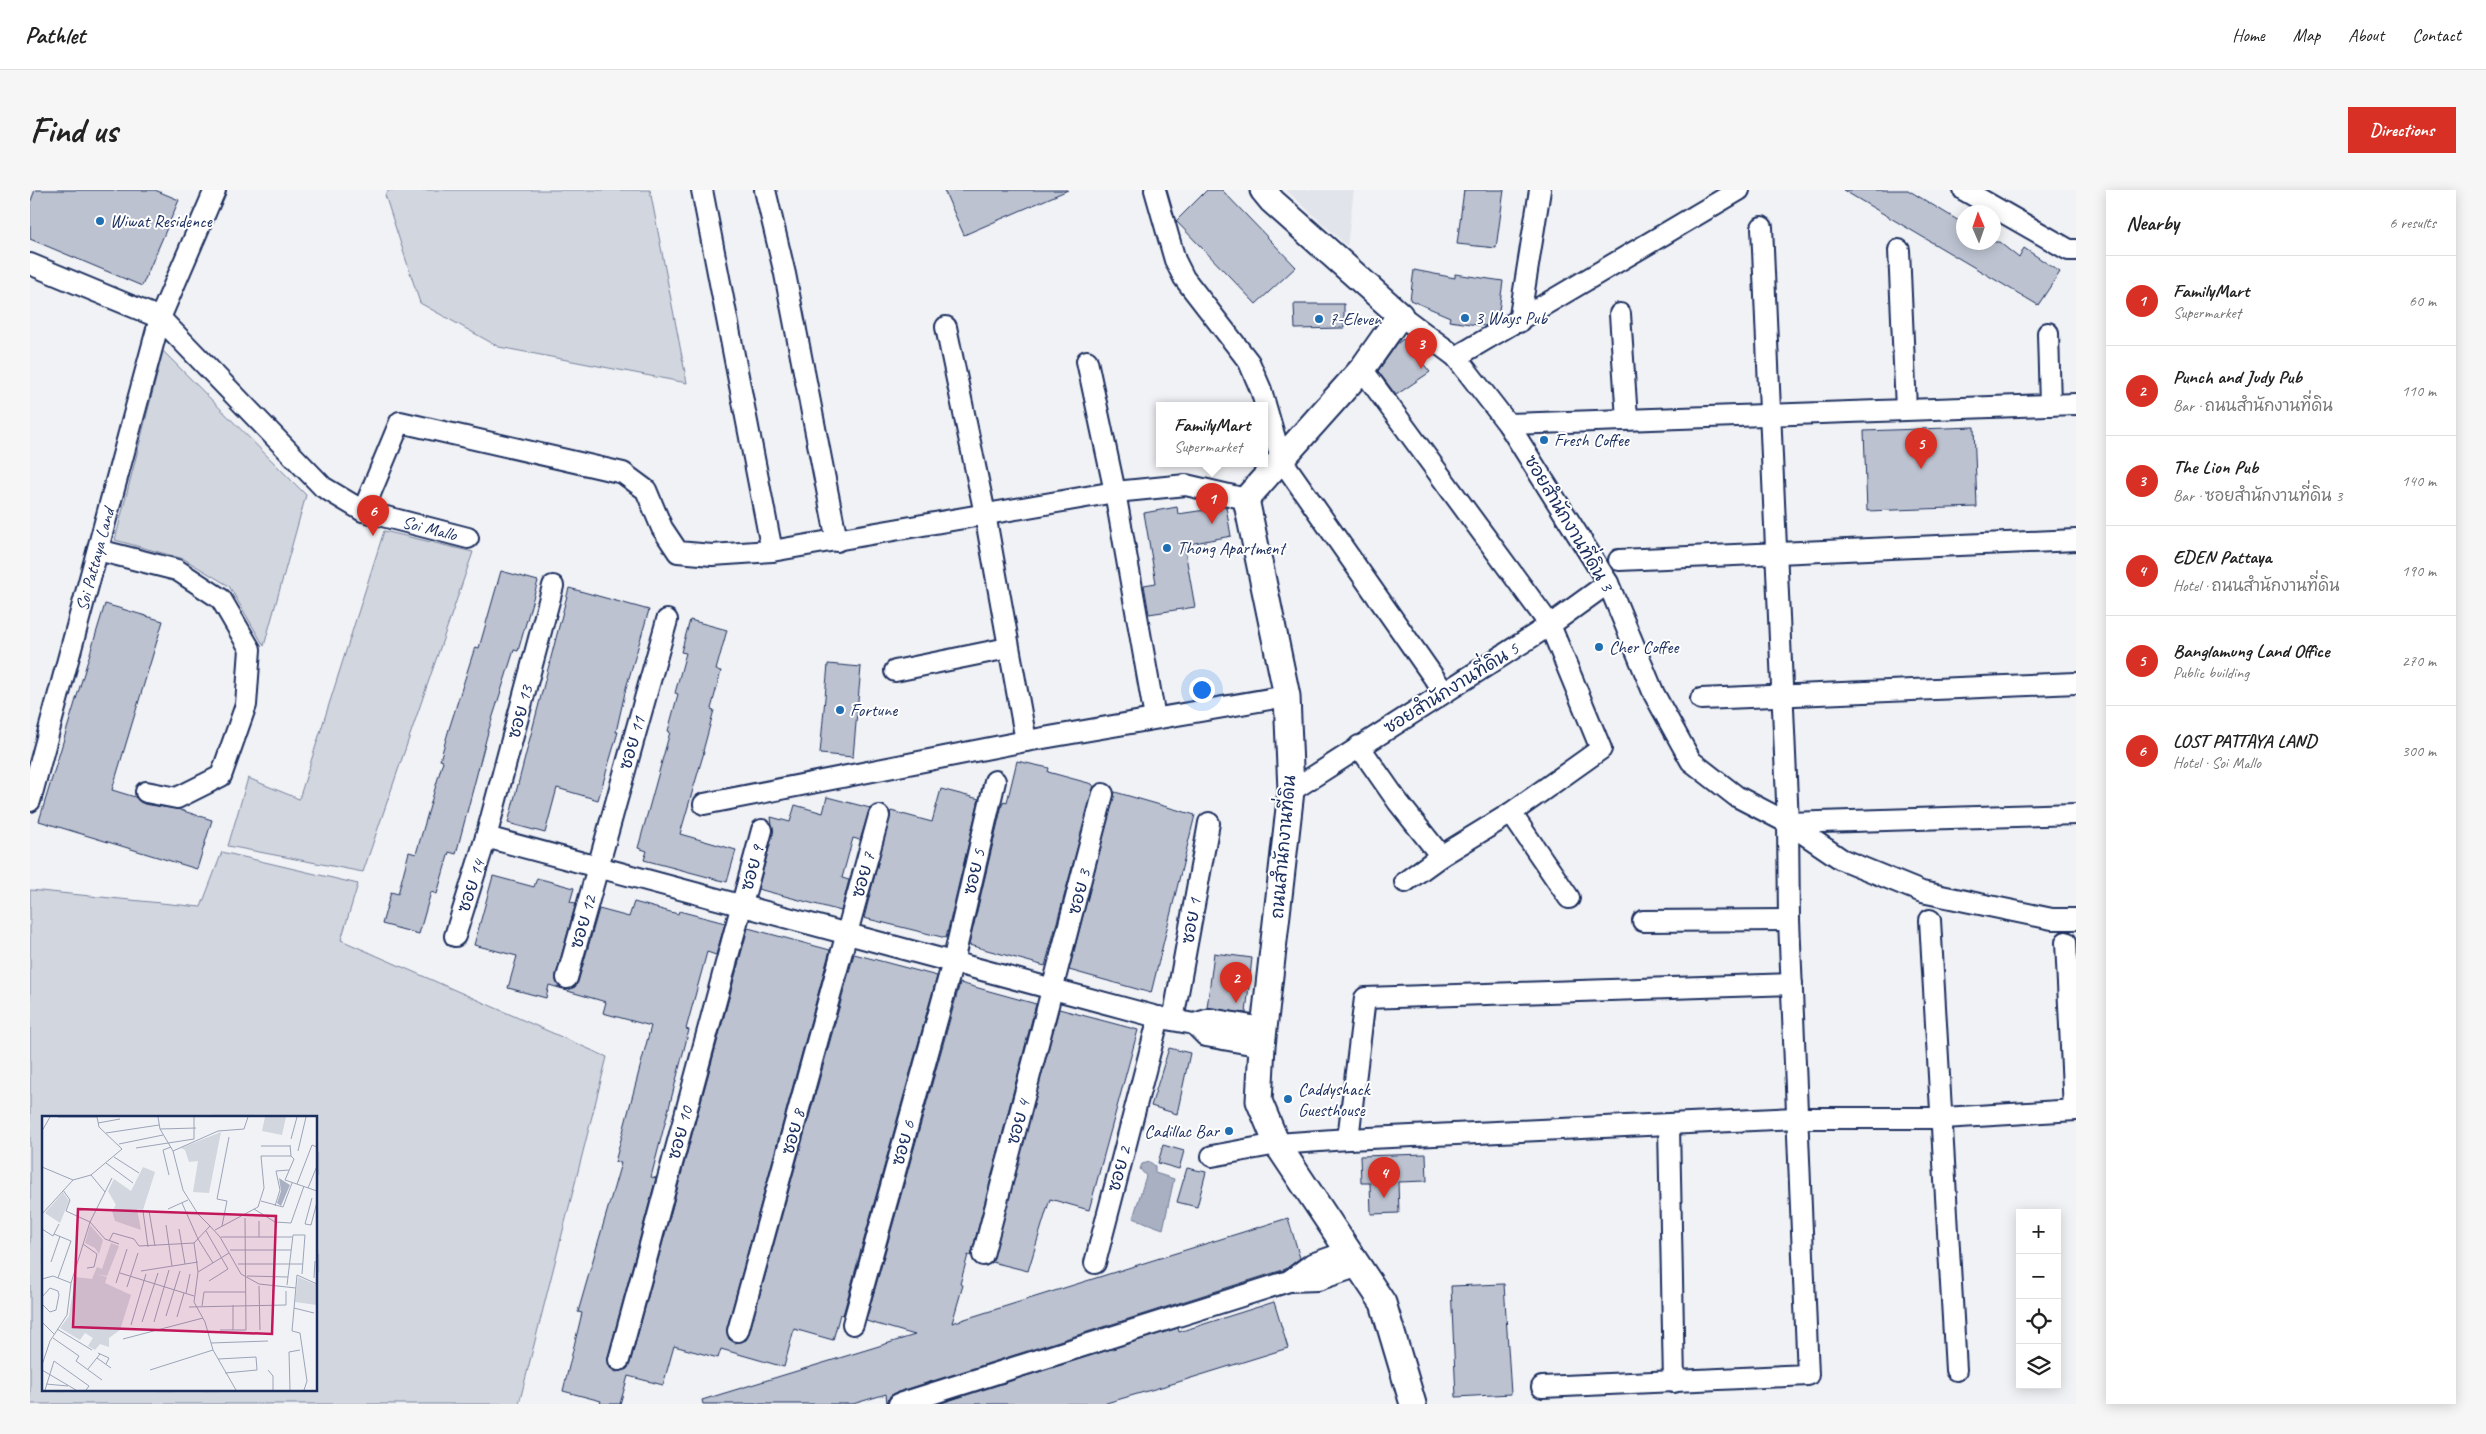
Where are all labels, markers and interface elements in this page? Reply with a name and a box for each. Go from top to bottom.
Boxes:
text: Pathlet [25,20,85,50]
text: Home [2232,24,2265,46]
text: Map [2293,24,2320,46]
text: About [2348,24,2384,46]
text: Contact [2412,24,2461,46]
button: Directions [2348,107,2456,153]
text: Find us [30,108,117,153]
north arrow [1956,205,2001,250]
place label: Wiwat Residence [110,210,213,232]
text: Nearby [2126,210,2179,236]
text: 6 results [2389,213,2436,233]
marker: Wiwat Residence [94,215,106,227]
text: FamilyMart [2173,279,2249,303]
text: 1 [2138,291,2146,311]
text: 60 m [2409,291,2436,311]
text: Supermarket [2173,303,2241,323]
place label: 3 Ways Pub [1475,307,1548,329]
place label: 7-Eleven [1329,308,1382,330]
marker: 3 Ways Pub [1459,312,1471,324]
marker: 7-Eleven [1313,313,1325,325]
pin: 3 [1405,328,1437,369]
text: Punch and Judy Pub [2173,365,2302,389]
text: 2 [2138,381,2146,401]
text: 110 m [2402,381,2436,401]
text: Bar · ถนนสำนักงานที่ดิน [2173,396,2333,416]
popup [1156,402,1268,467]
text: FamilyMart [1174,413,1250,437]
pin: 5 [1905,428,1937,469]
place label: Fresh Coffee [1554,429,1630,451]
marker: Fresh Coffee [1538,434,1550,446]
text: Supermarket [1174,437,1242,457]
street label: ซอยสำนักงานที่ดิน 3 [1520,447,1625,597]
text: The Lion Pub [2173,455,2258,479]
text: 3 [2138,471,2146,491]
text: 140 m [2402,471,2436,491]
pin: 1 [1196,483,1228,524]
text: Bar · ซอยสำนักงานที่ดิน 3 [2173,486,2342,506]
pin: 6 [357,495,389,536]
street label: Soi Pattaya Land [71,503,120,613]
street label: Soi Mallo [400,511,461,546]
place label: Thong Apartment [1177,537,1288,559]
marker: Thong Apartment [1161,542,1173,554]
text: EDEN Pattaya [2173,545,2272,569]
text: 4 [2138,561,2146,581]
text: 190 m [2402,561,2436,581]
text: Hotel · ถนนสำนักงานที่ดิน [2173,576,2339,596]
street label: ซอยสำนักงานที่ดิน 5 [1376,631,1523,738]
place label: Cher Coffee [1609,636,1679,658]
text: Banglamung Land Office [2173,639,2329,663]
marker: Cher Coffee [1593,641,1605,653]
text: 5 [2139,651,2145,671]
text: 270 m [2402,651,2436,671]
text: Public building [2173,663,2249,683]
your location [1189,677,1215,703]
street label: ซอย 13 [502,681,538,741]
place label: Fortune [850,699,898,721]
marker: Fortune [834,704,846,716]
street label: ซอย 11 [614,713,650,772]
text: LOST PATTAYA LAND [2173,729,2316,753]
text: 6 [2138,741,2146,761]
text: 300 m [2402,741,2436,761]
text: Hotel · Soi Mallo [2173,753,2261,773]
street label: ถนนสำนักงานที่ดิน [1259,774,1300,920]
street label: ซอย 9 [735,841,769,893]
street label: ซอย 5 [958,846,990,897]
street label: ซอย 7 [846,849,880,900]
street label: ซอย 14 [452,855,490,915]
street label: ซอย 3 [1063,865,1096,917]
street label: ซอย 12 [565,891,602,951]
street label: ซอย 1 [1176,896,1206,946]
pin: 2 [1220,962,1252,1003]
place label: Caddyshack Guesthouse [1298,1078,1371,1121]
marker: Caddyshack Guesthouse [1282,1093,1294,1105]
street label: ซอย 4 [1001,1095,1035,1147]
street label: ซอย 10 [662,1102,698,1162]
street label: ซอย 8 [776,1105,810,1157]
inset map [42,1116,318,1392]
street label: ซอย 6 [886,1117,920,1168]
place label: Cadillac Bar [1144,1120,1221,1142]
marker: Cadillac Bar [1223,1125,1235,1137]
street label: ซอย 2 [1102,1142,1136,1194]
pin: 4 [1368,1157,1400,1198]
map controls [2016,1209,2061,1389]
button: + [2016,1209,2061,1254]
button: − [2016,1254,2061,1299]
button: locate [2016,1299,2061,1344]
button: layers [2016,1344,2061,1389]

